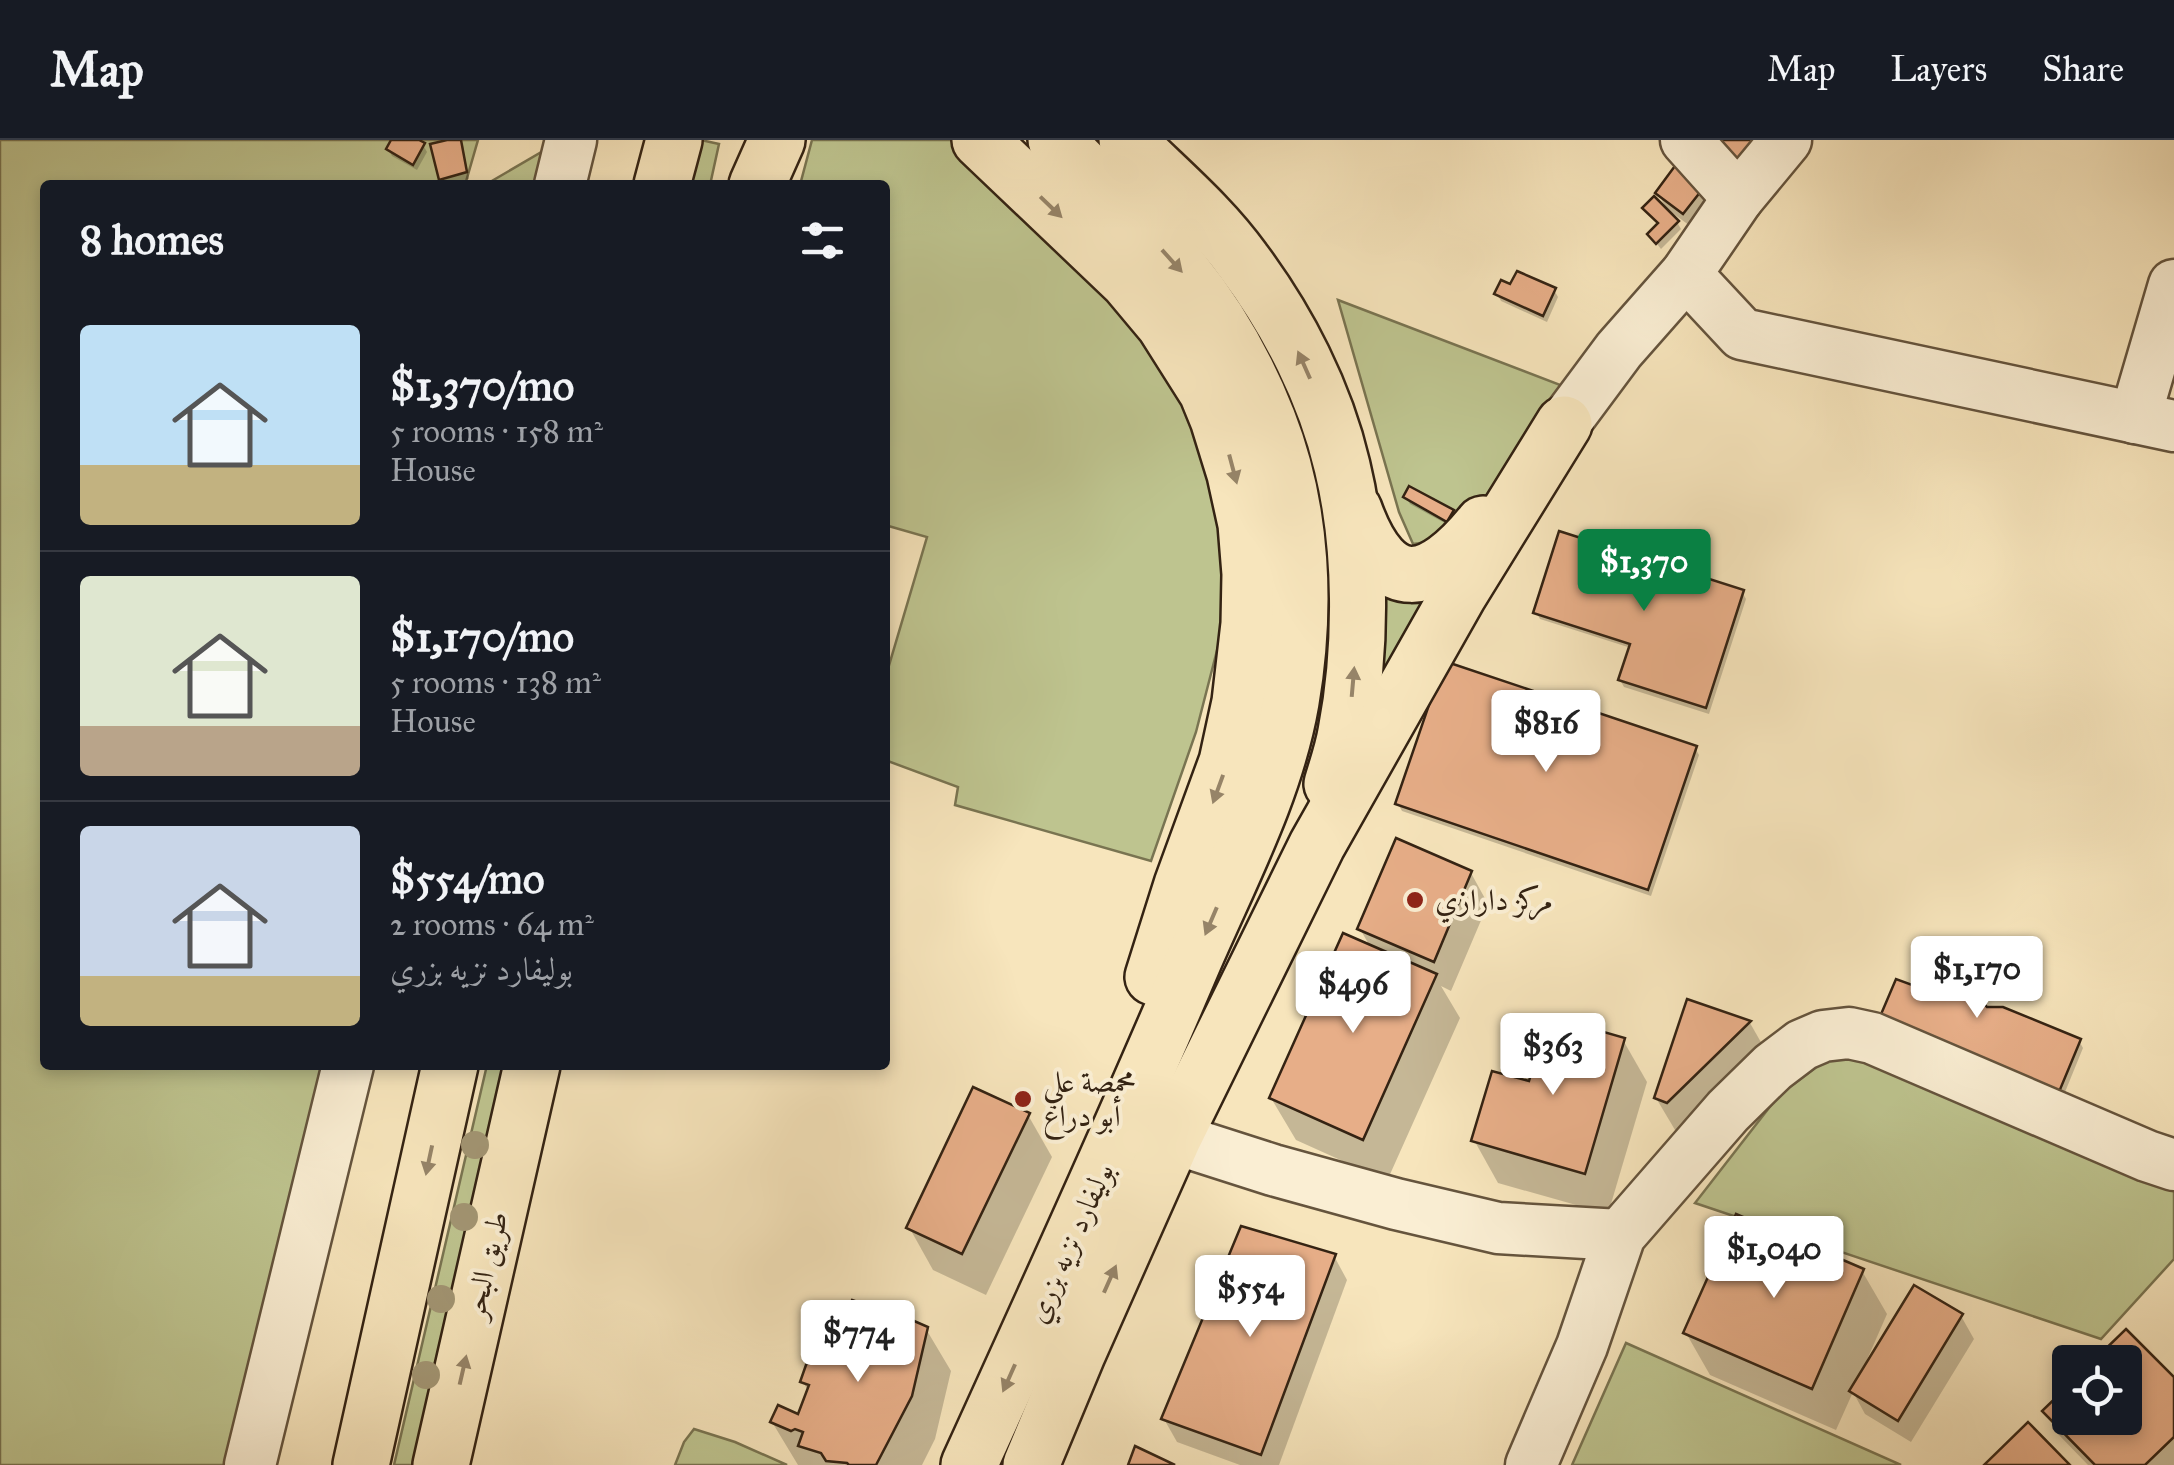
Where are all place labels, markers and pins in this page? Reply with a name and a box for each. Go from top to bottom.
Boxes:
pin: $1,370 [1563,529,1725,614]
pin: $816 [1487,690,1605,775]
place label: مركز دارازي [1435,882,1553,924]
marker: مركز دارازي [1404,889,1426,911]
pin: $1,170 [1896,936,2058,1021]
pin: $496 [1294,951,1412,1036]
pin: $363 [1494,1013,1612,1098]
place label: محمصة علي أبو دراع [1043,1064,1136,1141]
marker: محمصة علي أبو دراع [1012,1088,1034,1110]
pin: $1,040 [1693,1216,1855,1301]
pin: $554 [1191,1255,1309,1340]
pin: $774 [799,1300,917,1385]

